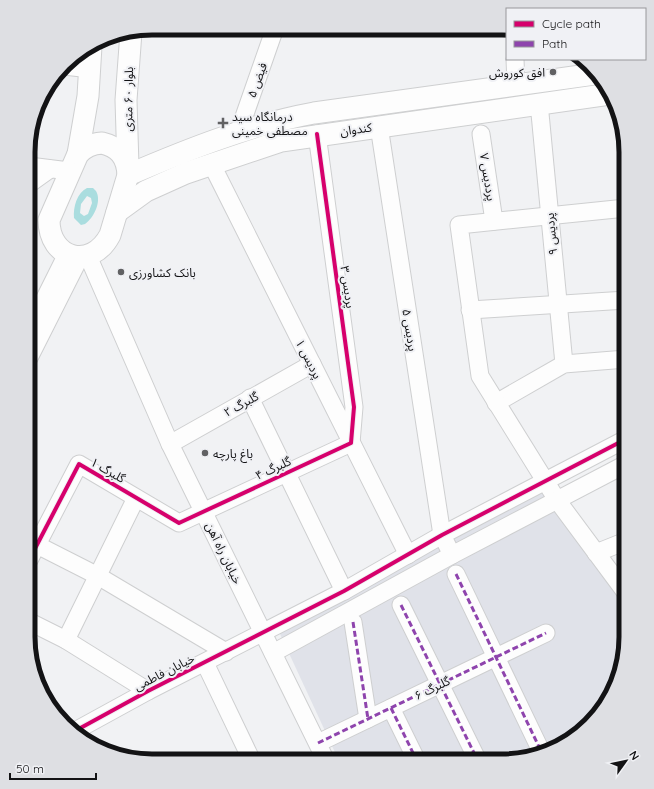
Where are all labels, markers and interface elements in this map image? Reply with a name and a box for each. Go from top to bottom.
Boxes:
legend [506,8,646,60]
text: Cycle path [542,16,601,31]
text: Path [542,36,567,51]
street label: فیض ۵ [244,60,270,100]
place label: افق کوروش [489,65,545,81]
street label: بلوار ۶۰ متری [120,67,136,131]
marker: افق کوروش [548,67,558,77]
place label: درمانگاه سید مصطفی خمینی [232,109,308,138]
marker: درمانگاه سید مصطفی خمینی [217,117,229,129]
street label: کندوان [339,119,374,139]
street label: پرددیس ۷ [476,152,499,202]
street label: پردیس ۹ [542,212,561,256]
place label: بانک کشاورزی [129,265,196,280]
street label: پردیس ۳ [337,265,358,309]
marker: بانک کشاورزی [116,267,126,277]
street label: پردیس ۵ [398,308,421,352]
street label: پردیس ۱ [292,337,325,382]
street label: گلبرگ ۲ [221,388,262,420]
place label: باغ پارچه [213,446,253,463]
marker: باغ پارچه [200,448,210,458]
street label: گلبرگ ۴ [253,453,294,483]
street label: گلبرگ ۱ [88,454,129,486]
street label: خیابان راه آهن [203,520,245,586]
street label: خیابان فاطمی [131,650,197,694]
street label: گلبرگ ۶ [412,673,453,703]
north arrow [606,741,646,781]
text: N [626,748,642,763]
scale bar [10,755,96,781]
text: 50 m [16,761,44,776]

